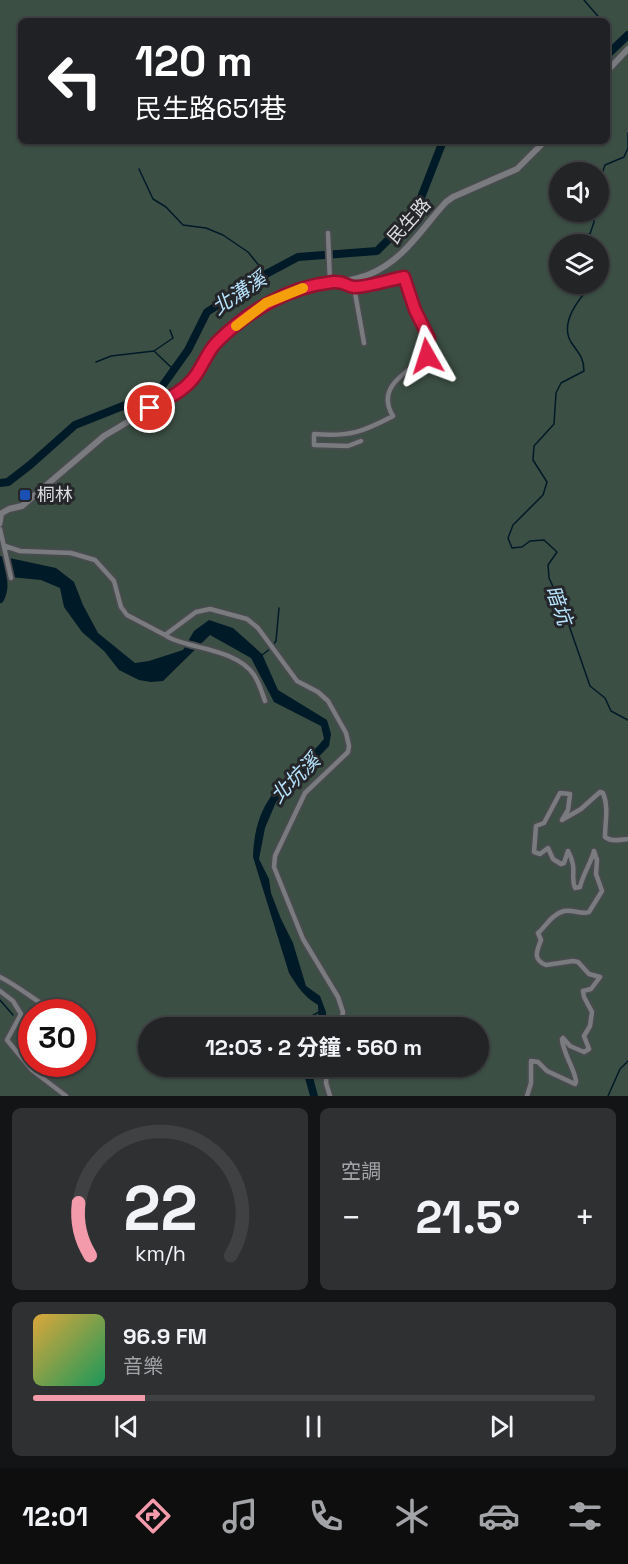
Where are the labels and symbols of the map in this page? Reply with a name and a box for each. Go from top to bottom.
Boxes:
street label: 民生路 [382,193,435,248]
water label: 北溝溪 [207,264,274,321]
position arrow [395,324,459,388]
pin [124,382,175,433]
place label: 桐林 [37,483,73,506]
marker: 桐林 [18,488,32,502]
water label: 暗坑 [540,582,579,631]
water label: 北坑溪 [265,745,328,808]
speed limit sign: 30 [18,999,96,1077]

